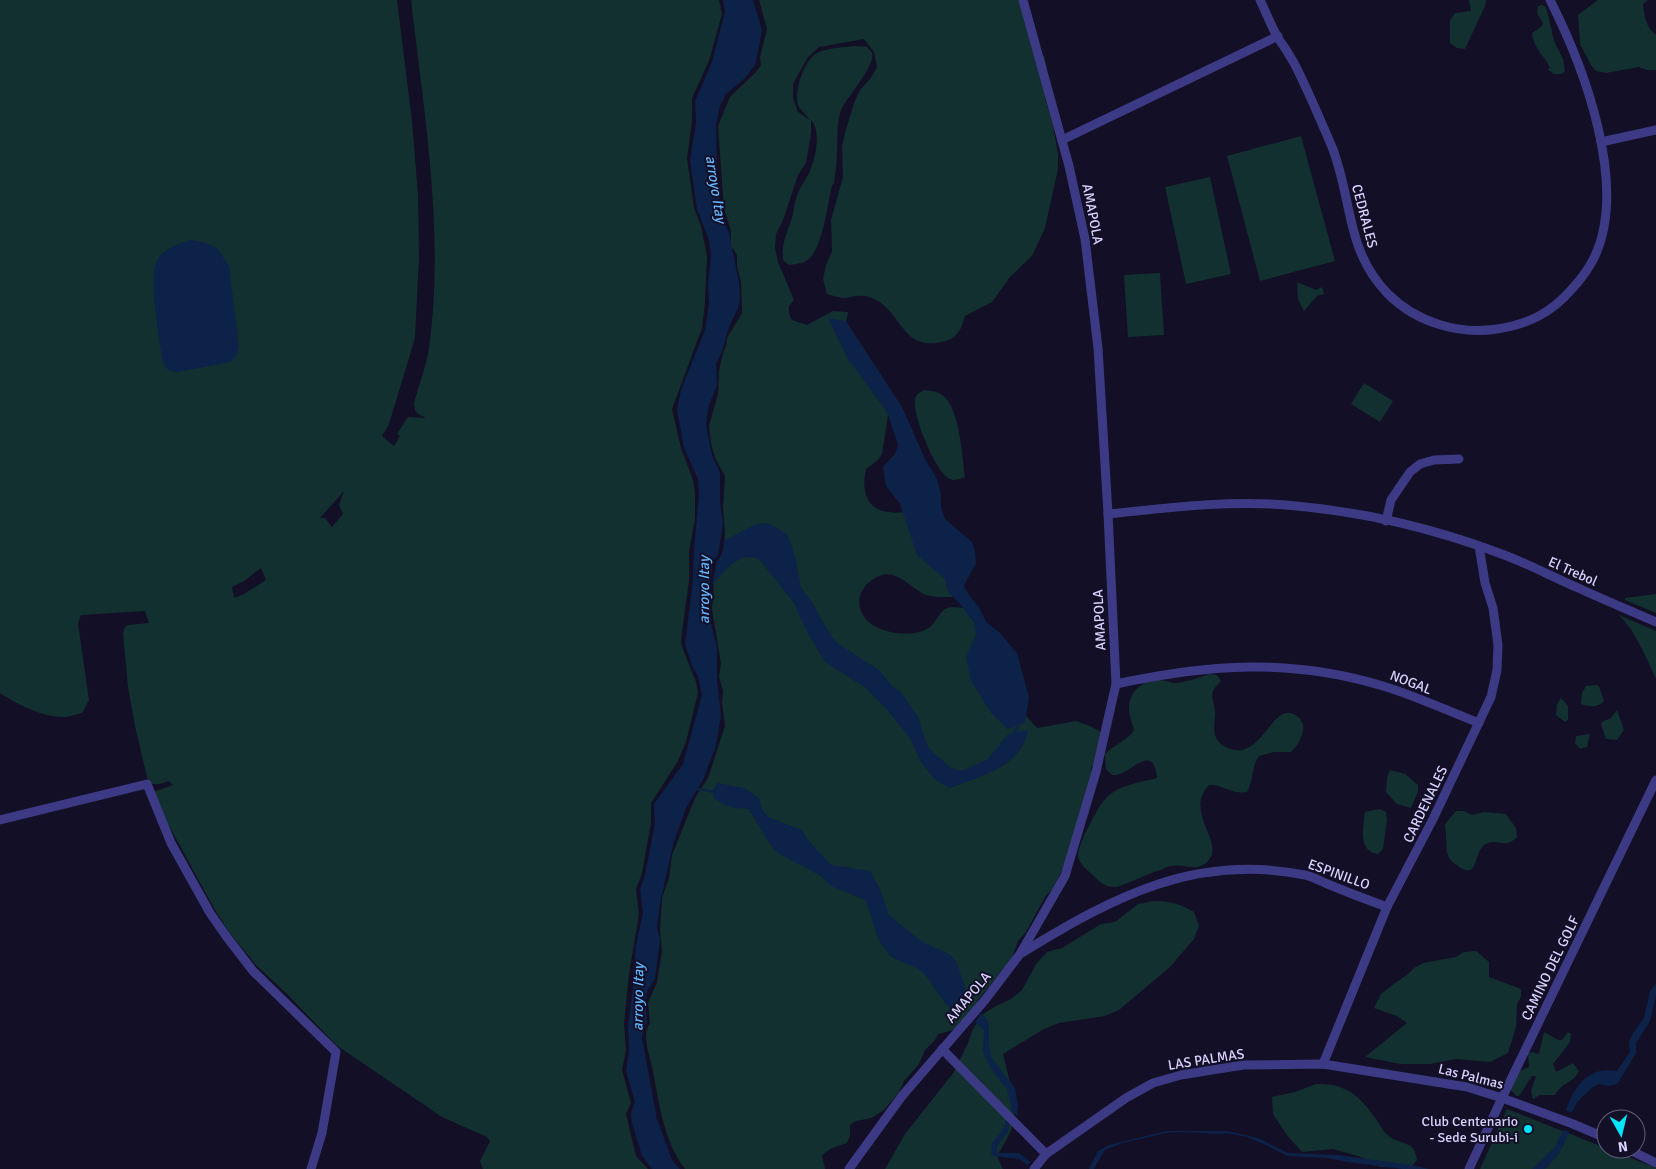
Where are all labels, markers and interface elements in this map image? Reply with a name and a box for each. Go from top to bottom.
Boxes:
water label: arroyo Itay [702,154,731,226]
street label: AMAPOLA [1078,182,1107,246]
street label: CEDRALES [1348,182,1381,250]
street label: El Trebol [1546,553,1600,590]
water label: arroyo Itay [695,554,713,624]
street label: AMAPOLA [1089,588,1110,651]
street label: NOGAL [1387,667,1434,698]
street label: CARDENALES [1400,763,1451,845]
street label: ESPINILLO [1306,855,1372,894]
street label: CAMINO DEL GOLF [1518,913,1583,1023]
water label: arroyo Itay [628,961,648,1031]
street label: AMAPOLA [942,968,995,1026]
street label: LAS PALMAS [1167,1045,1246,1074]
street label: Las Palmas [1436,1060,1505,1093]
north arrow [1596,1109,1646,1159]
place label: Club Centenario - Sede Surubi-i [1422,1113,1518,1146]
marker: Club Centenario - Sede Surubi-i [1522,1123,1534,1135]
text: N [1617,1137,1629,1155]

